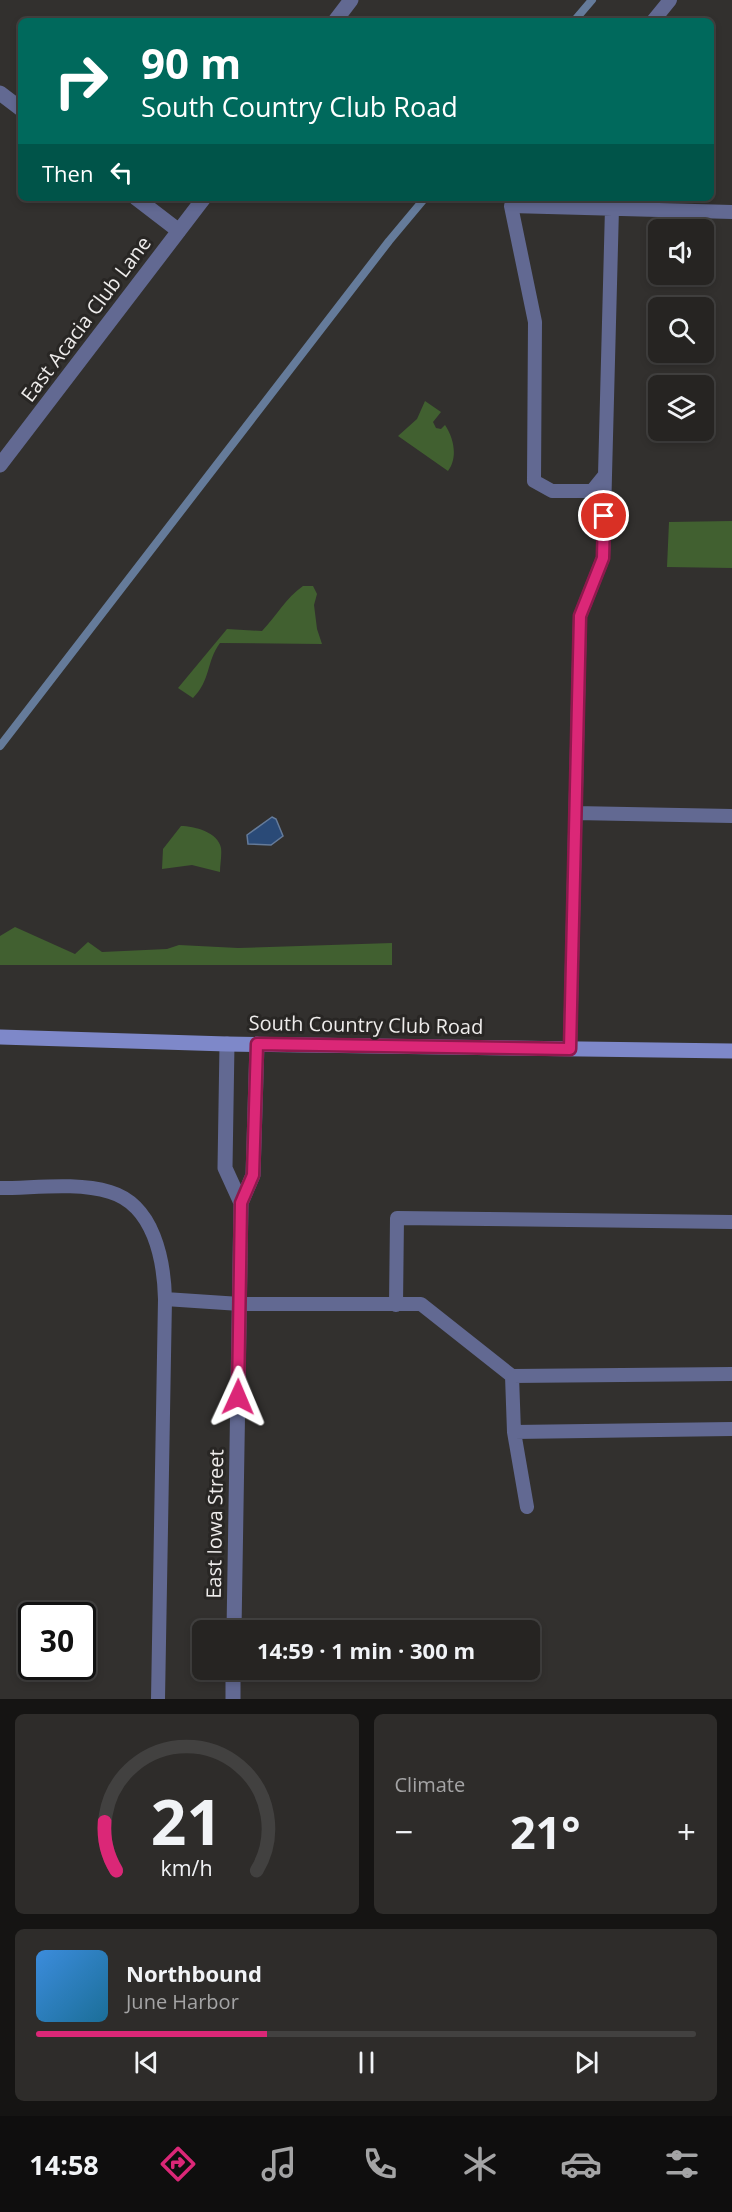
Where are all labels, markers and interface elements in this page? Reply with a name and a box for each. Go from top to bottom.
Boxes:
text: 90 m [141,34,241,91]
icon: right [42,42,120,120]
text: South Country Club Road [141,88,458,125]
icon: left [105,156,138,189]
text: Then [42,158,93,188]
map controls [648,219,714,441]
button: sound [648,219,714,285]
street label: East Acacia Club Lane [14,230,157,407]
button: search [648,297,714,363]
button: layers [648,375,714,441]
pin [578,490,629,541]
icon: arrive [587,499,620,532]
street label: South Country Club Road [248,1009,484,1040]
position arrow [206,1365,270,1429]
street label: East Iowa Street [200,1449,229,1599]
speed limit sign: 30 [18,1602,96,1680]
text: 14:59 · 1 min · 300 m [257,1635,475,1665]
text: Climate [395,1771,465,1798]
text: 21 [151,1778,222,1863]
text: 21° [510,1801,581,1862]
text: − [395,1809,413,1854]
text: + [677,1809,696,1854]
text: km/h [161,1853,213,1882]
text: Northbound [126,1958,262,1988]
text: June Harbor [126,1988,239,2015]
icon: previous [130,2046,163,2079]
icon: pause [350,2046,383,2079]
icon: next [570,2046,603,2079]
icon: directions [157,2143,199,2185]
icon: music [258,2143,300,2185]
icon: phone [359,2143,401,2185]
icon: climate [459,2143,501,2185]
icon: car [560,2143,602,2185]
icon: filters [661,2143,703,2185]
text: 14:58 [29,2146,99,2183]

